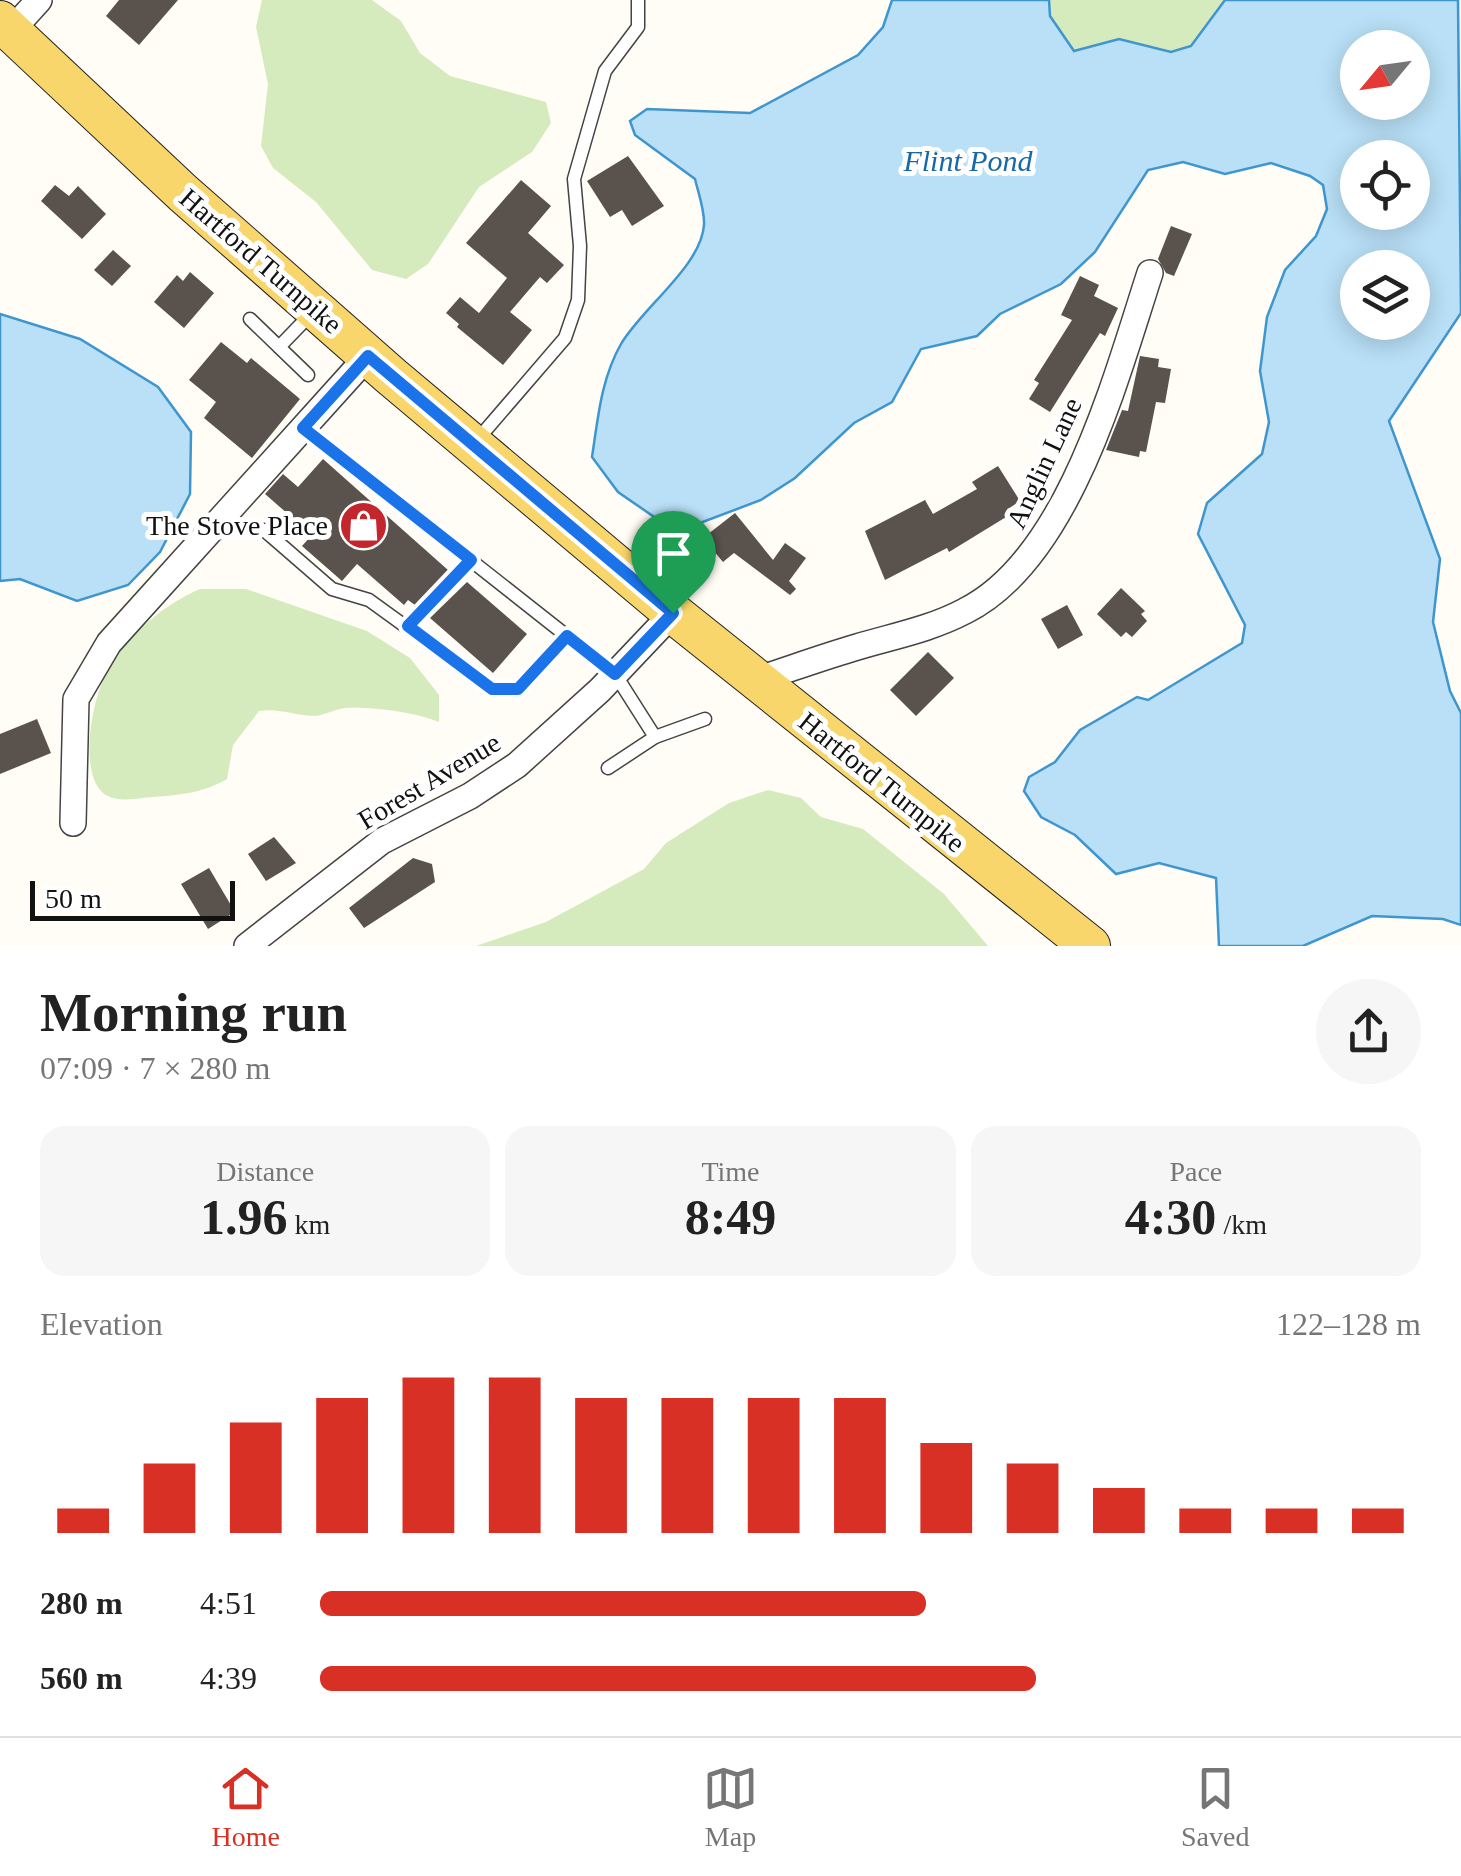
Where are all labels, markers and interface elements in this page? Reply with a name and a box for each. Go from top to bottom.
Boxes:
north arrow [1340,30,1430,120]
map controls [1340,30,1430,340]
button: locate [1340,140,1430,230]
water label: Flint Pond [902,144,1034,177]
street label: Hartford Turnpike [174,182,348,340]
button: layers [1340,250,1430,340]
street label: Anglin Lane [1000,393,1088,533]
shop icon: The Stove Place [337,499,389,551]
place label: The Stove Place [146,510,328,541]
pin [631,511,716,614]
icon: arrive [646,526,701,581]
street label: Hartford Turnpike [793,706,971,858]
street label: Forest Avenue [352,726,506,836]
scale bar [30,876,235,920]
text: 50 m [45,883,102,914]
button: share [1316,979,1421,1084]
text: Morning run [40,982,347,1043]
text: 07:09 · 7 × 280 m [40,1050,270,1086]
text: Distance [216,1156,314,1187]
text: Time [701,1156,760,1187]
text: Pace [1169,1156,1222,1187]
text: 1.96 [200,1189,288,1245]
text: 8:49 [685,1189,776,1245]
text: 4:30 [1125,1189,1216,1245]
text: km [288,1209,330,1240]
text: /km [1216,1209,1267,1240]
text: Elevation [40,1306,163,1342]
text: 122–128 m [1276,1306,1421,1342]
text: 280 m [40,1585,123,1621]
text: 4:51 [200,1585,257,1621]
text: 560 m [40,1660,123,1696]
text: 4:39 [200,1660,257,1696]
tab: Home [212,1761,280,1853]
tab: Map [703,1761,758,1853]
tab: Saved [1181,1761,1249,1853]

